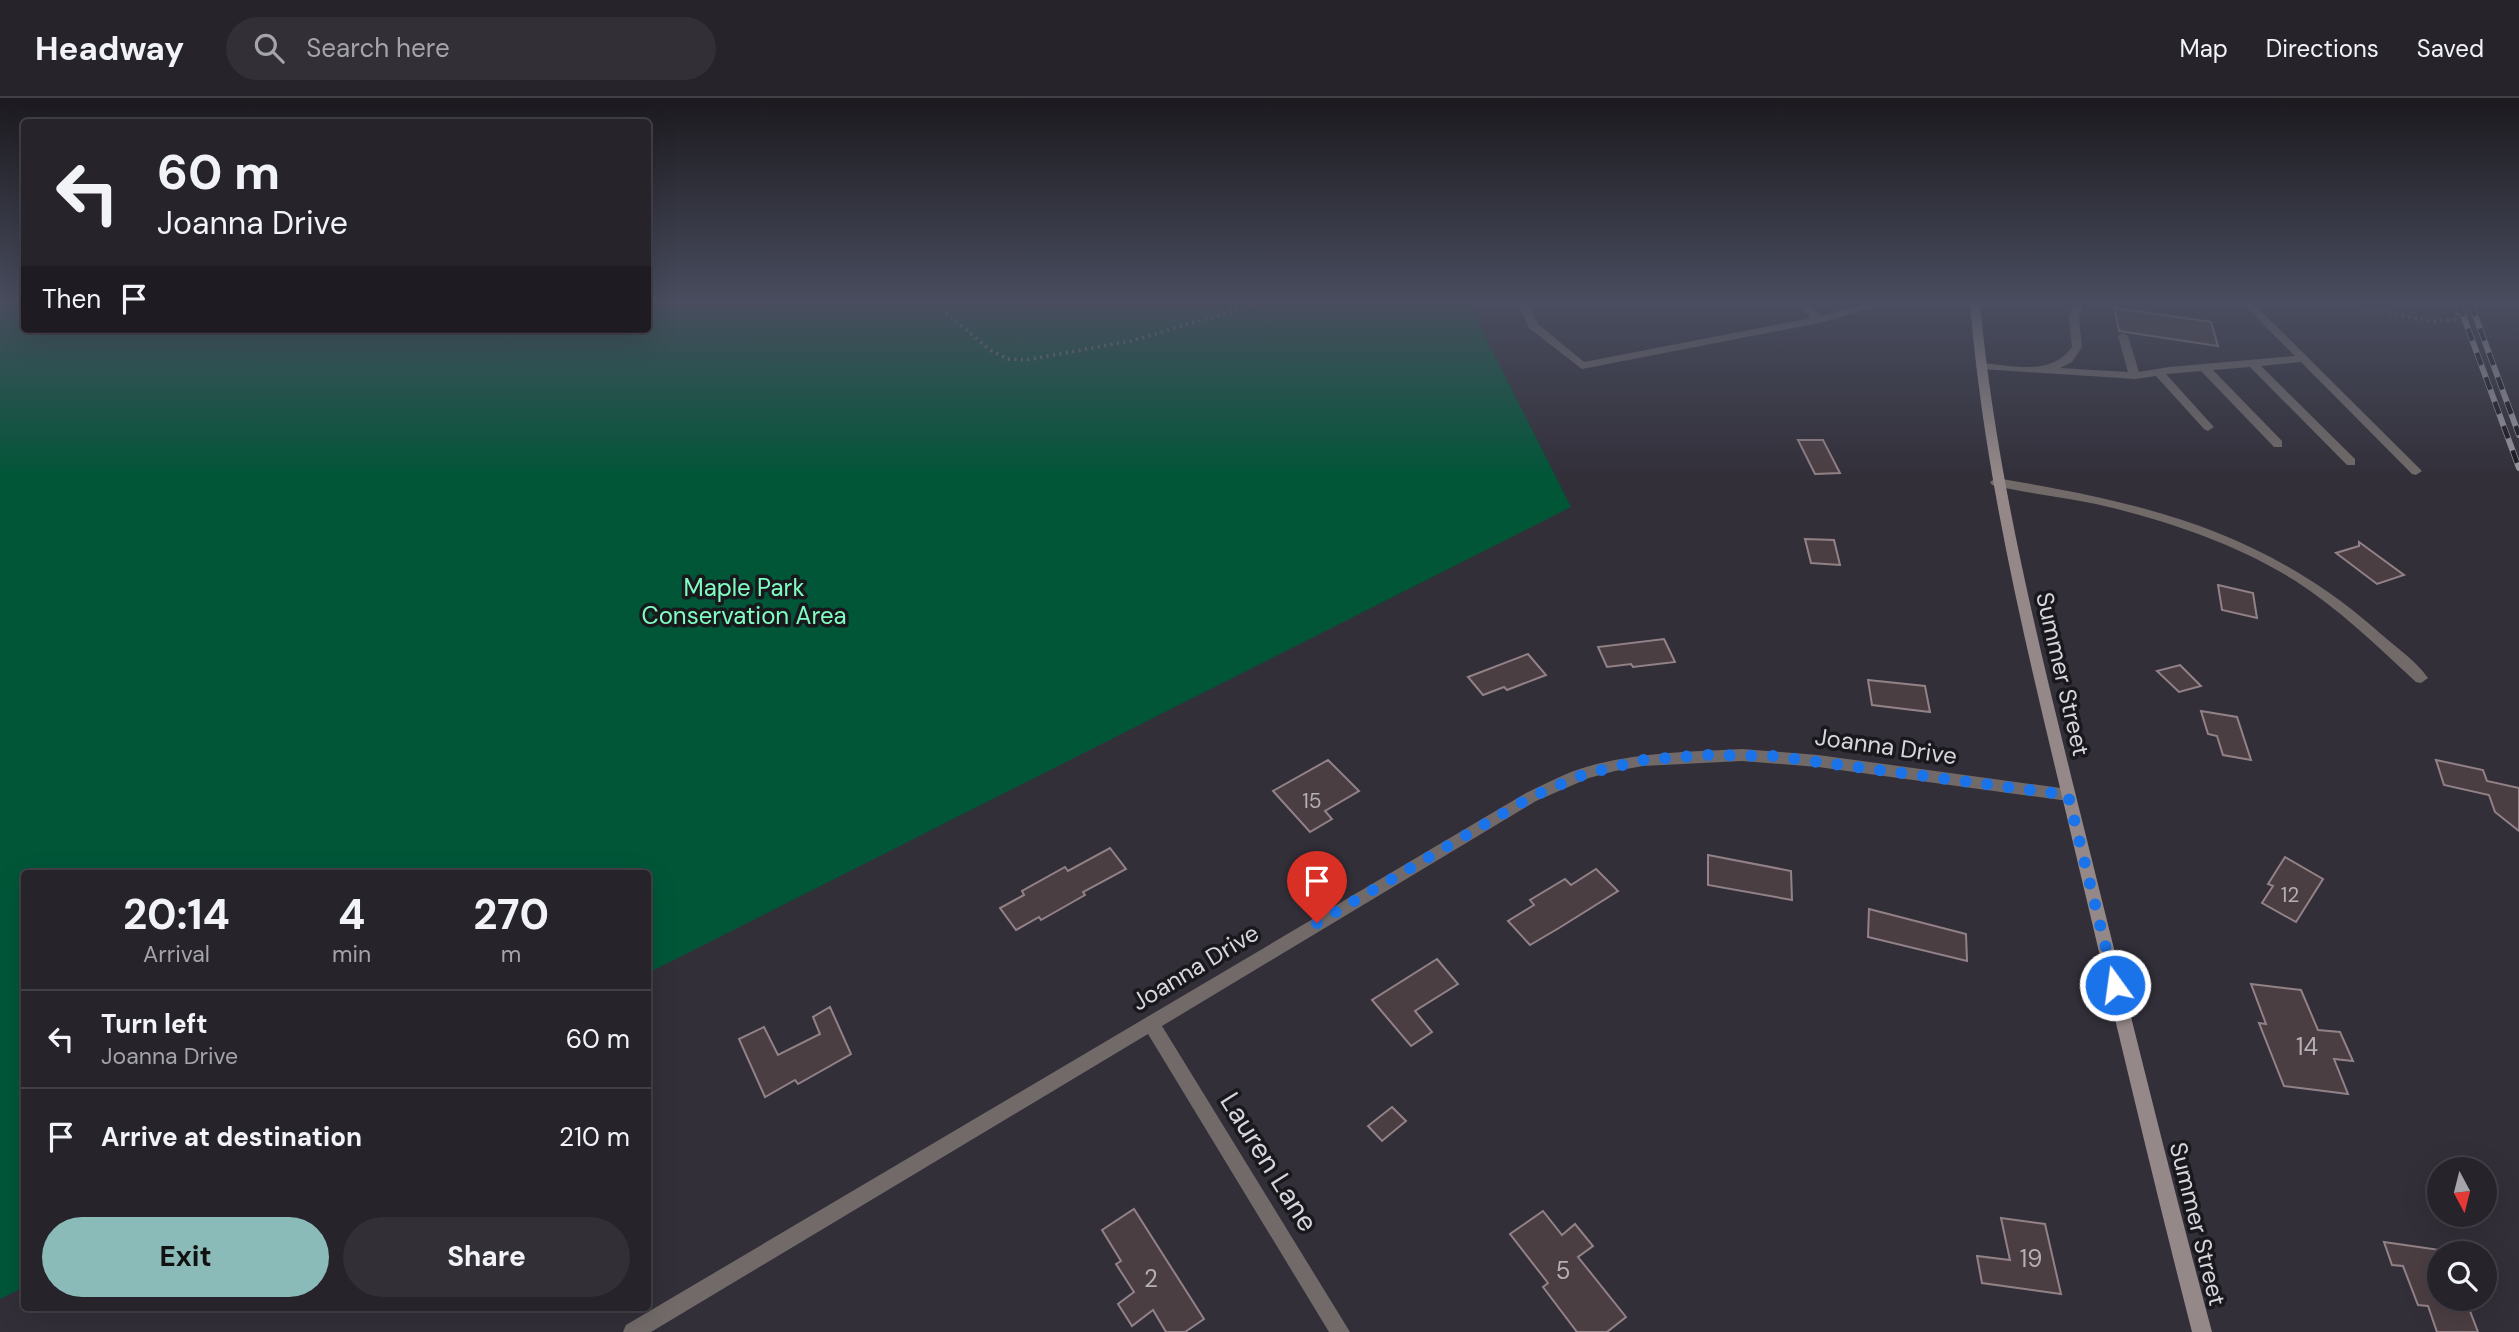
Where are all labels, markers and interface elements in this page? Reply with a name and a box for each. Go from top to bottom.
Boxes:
search box [226,17,716,80]
text: Headway [35,27,184,70]
icon: search [250,29,288,67]
text: Search here [306,31,450,65]
text: Map [2180,33,2228,64]
text: Directions [2266,33,2379,64]
text: Saved [2417,33,2484,64]
text: 60 m [157,140,280,204]
icon: left [42,147,133,238]
text: Joanna Drive [157,202,348,244]
icon: arrive [115,280,153,318]
text: Then [42,282,101,316]
park label: Maple Park Conservation Area [641,572,847,631]
street label: Summer Street [2029,589,2097,759]
street label: Joanna Drive [1813,721,1959,771]
house number: 15 [1302,787,1322,815]
pin [1287,851,1347,923]
icon: arrive [1298,862,1336,900]
house number: 12 [2281,881,2299,909]
text: 20:14 [123,887,230,942]
text: 4 [338,887,365,942]
text: 270 [473,887,549,942]
street label: Joanna Drive [1126,917,1264,1017]
text: Arrival [143,939,210,969]
text: min [332,939,371,969]
text: m [501,939,521,969]
position arrow [2078,948,2152,1022]
text: Turn left [101,1007,208,1041]
icon: left [42,1020,80,1058]
text: 60 m [566,1022,630,1056]
house number: 14 [2296,1031,2318,1062]
text: Joanna Drive [101,1041,238,1071]
street label: Lauren Lane [1212,1086,1326,1238]
icon: arrive [42,1118,80,1156]
text: Arrive at destination [101,1120,362,1154]
text: 210 m [559,1120,630,1154]
street label: Summer Street [2163,1139,2233,1309]
north arrow [2427,1157,2497,1227]
map controls [2427,1157,2497,1311]
button: Exit [42,1217,329,1297]
button: Share [343,1217,630,1297]
button: search [2427,1241,2497,1311]
house number: 19 [2020,1243,2042,1274]
house number: 5 [1556,1255,1570,1286]
house number: 2 [1144,1263,1158,1294]

